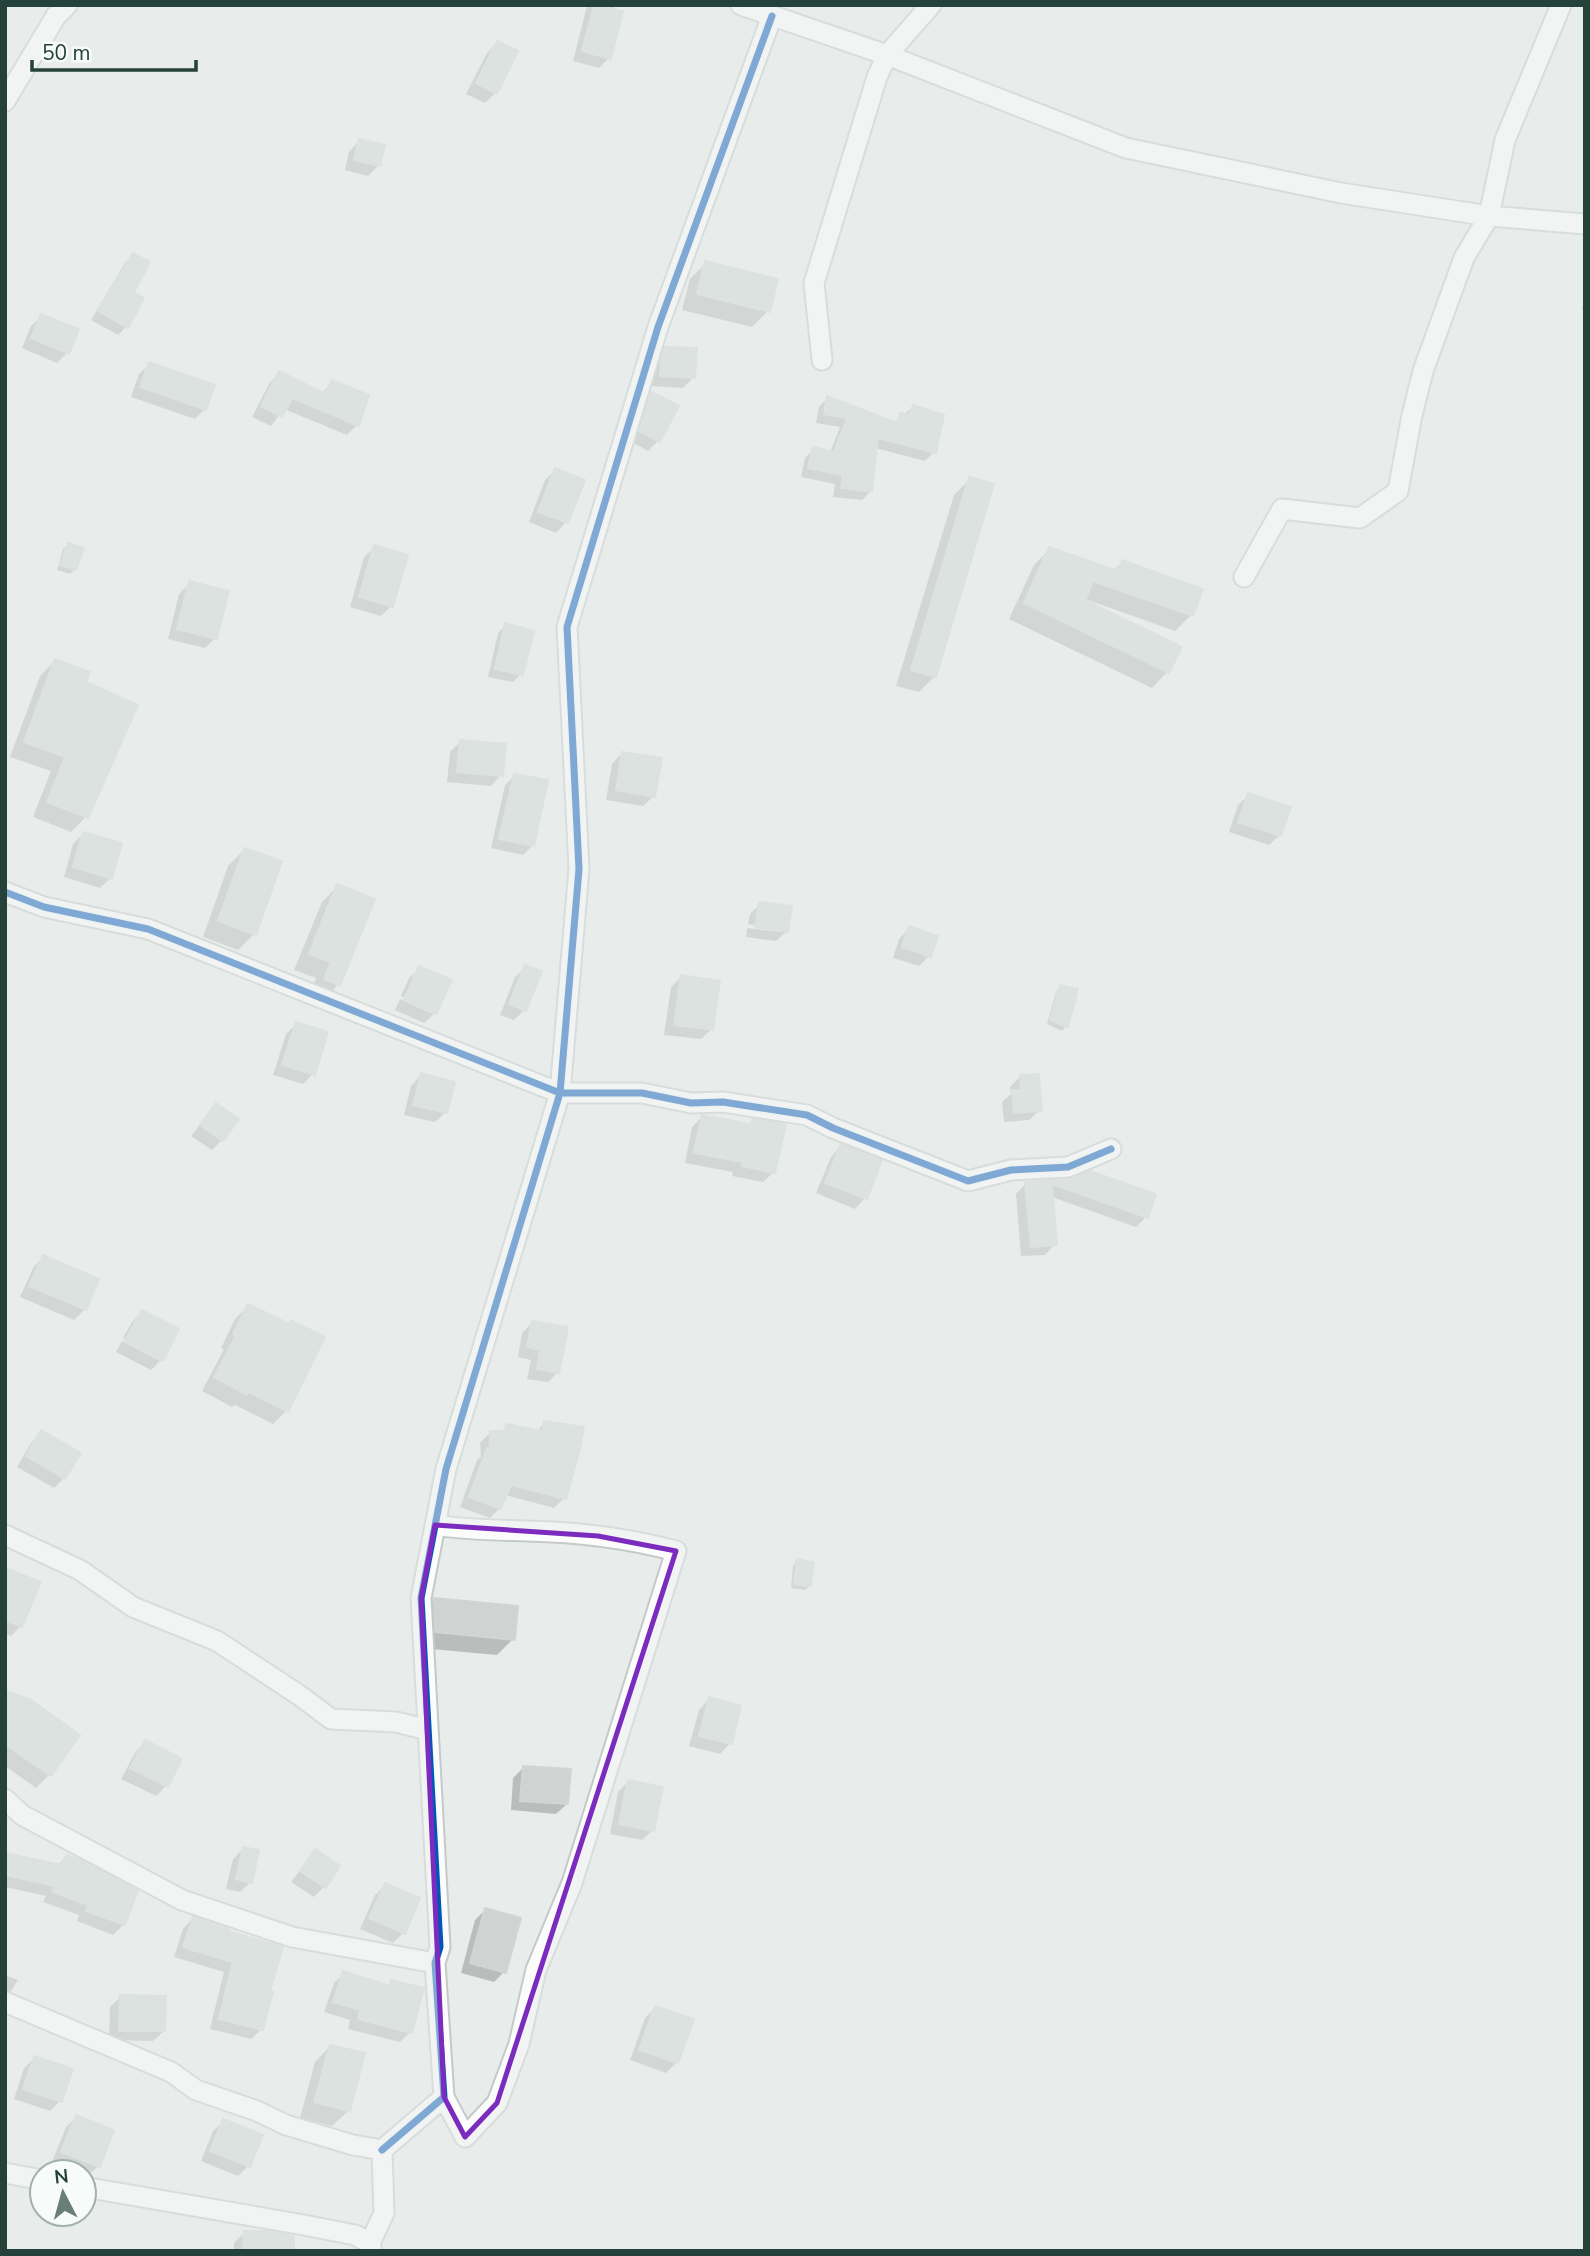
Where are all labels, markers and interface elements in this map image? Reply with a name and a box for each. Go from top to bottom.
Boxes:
scale bar [32,28,196,72]
text: 50 m [42,39,91,67]
north arrow [28,2158,98,2228]
text: N [53,2163,70,2191]

